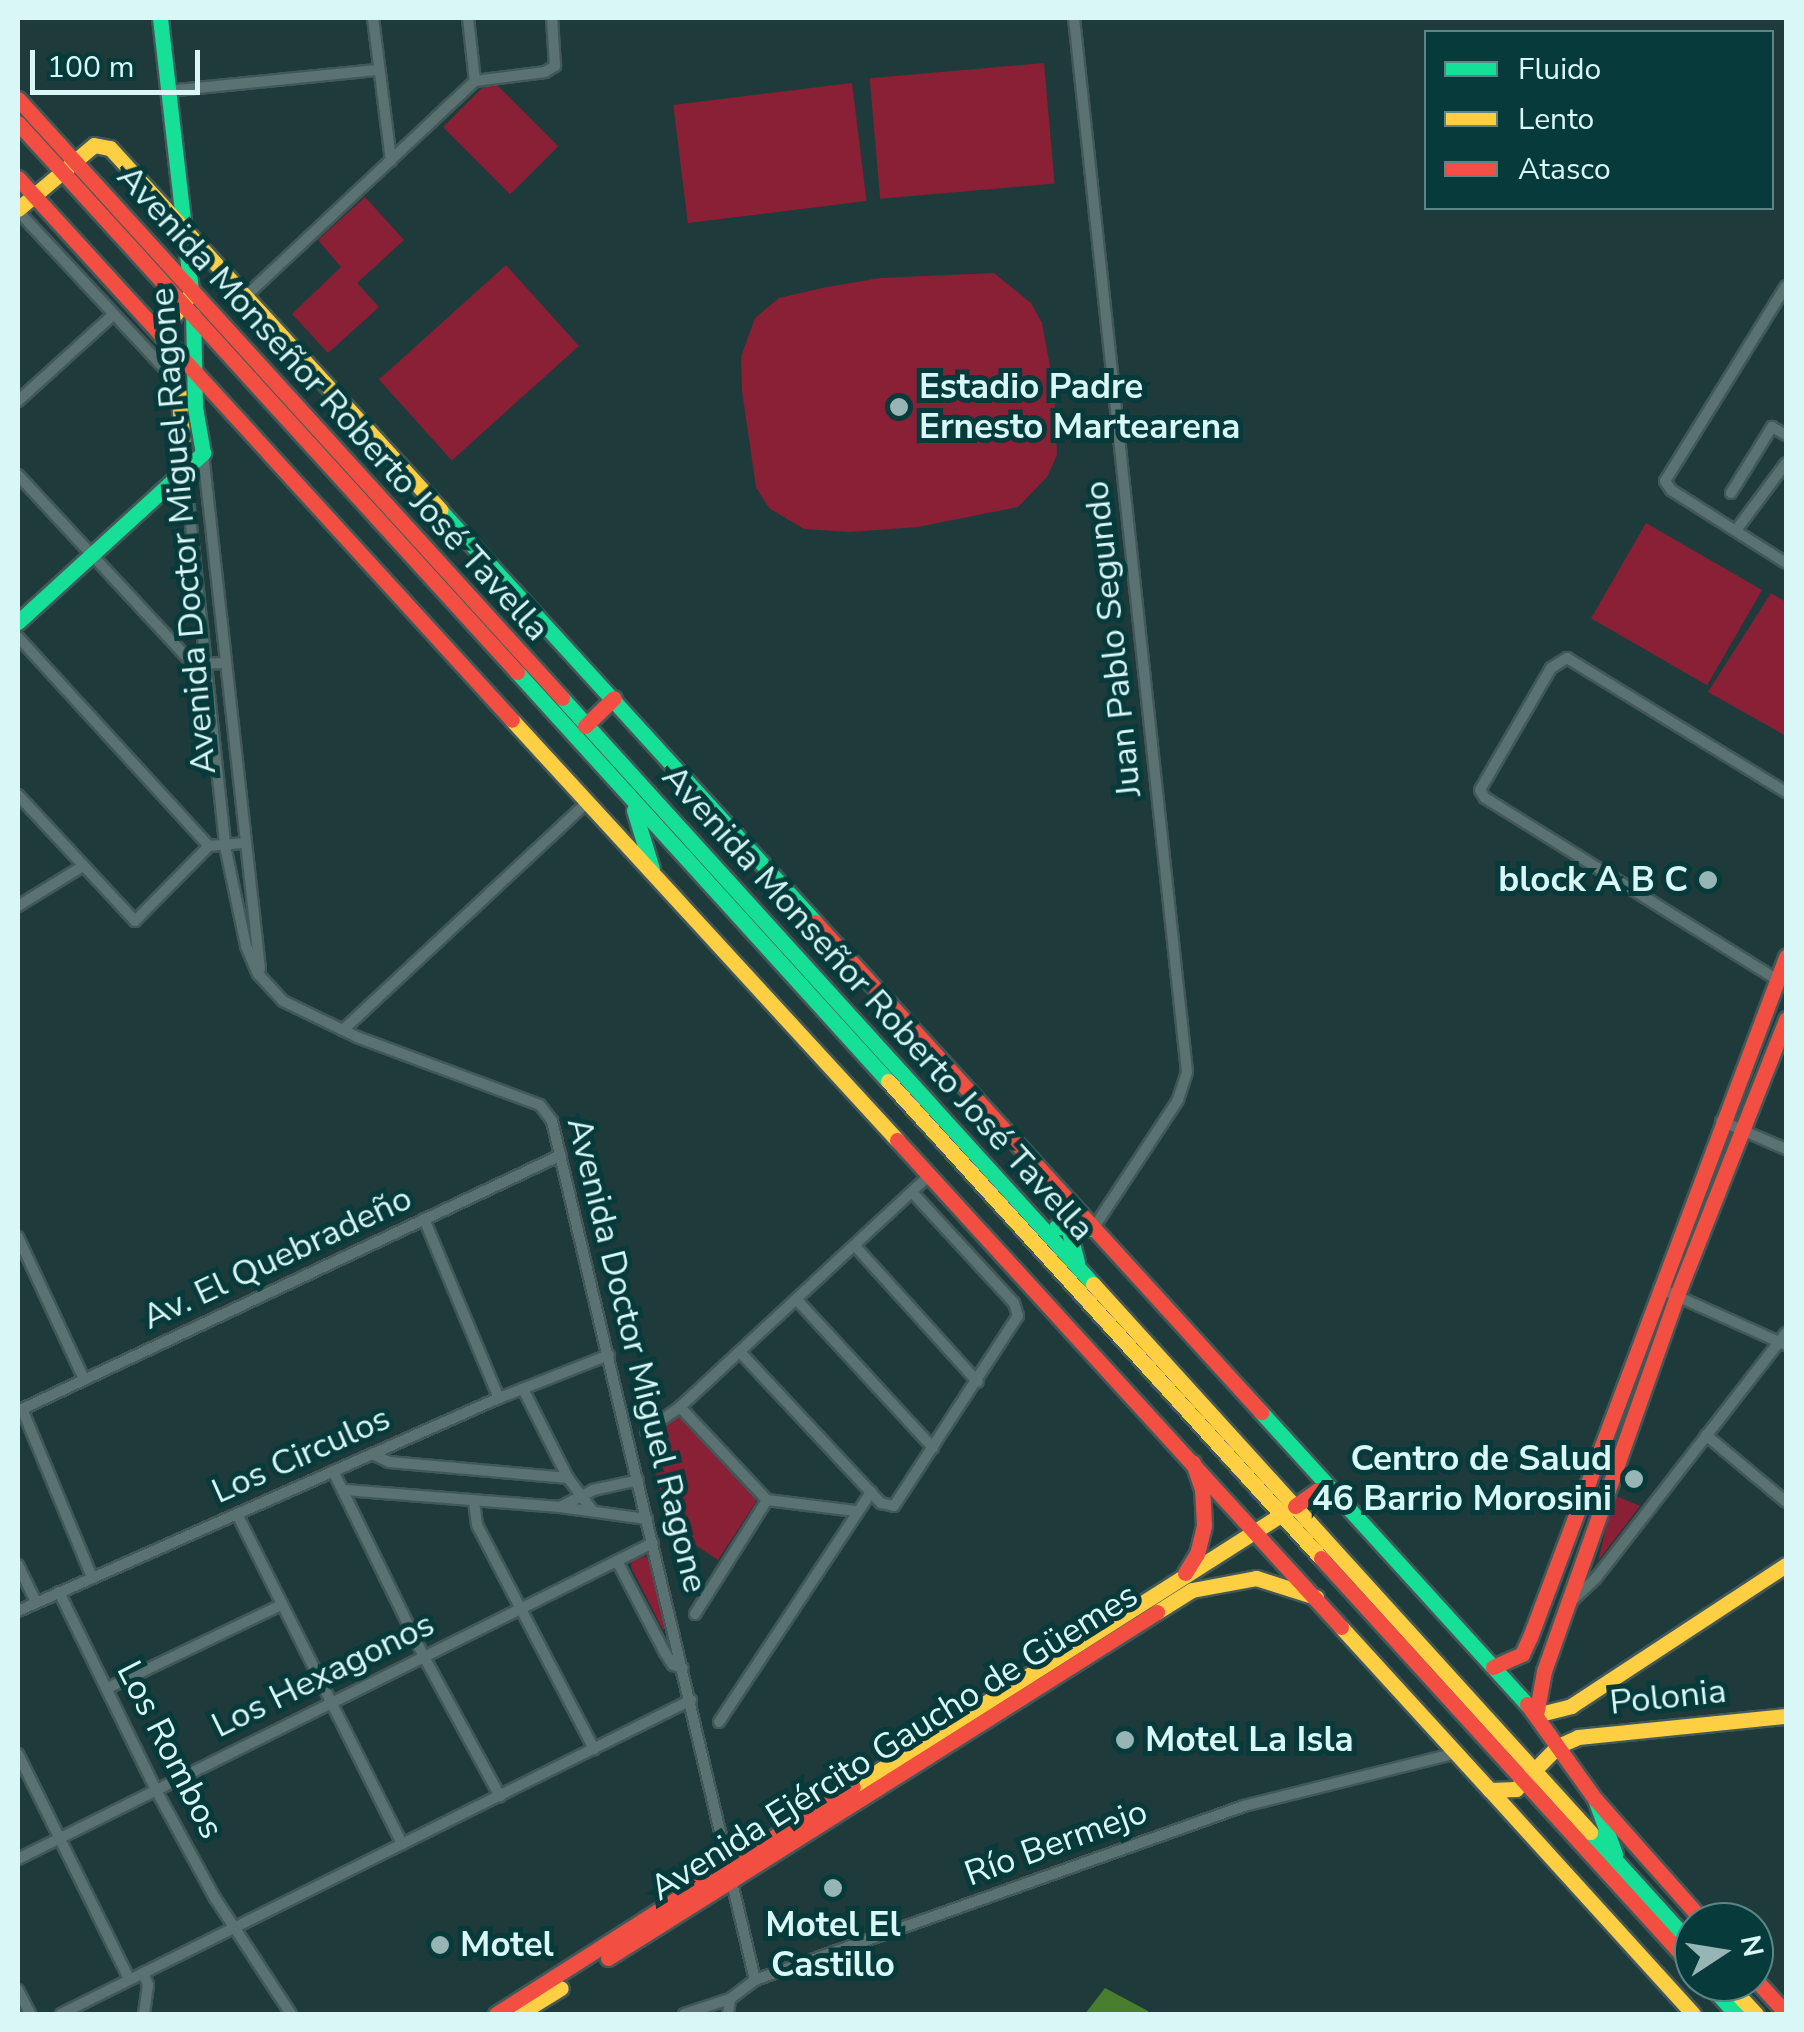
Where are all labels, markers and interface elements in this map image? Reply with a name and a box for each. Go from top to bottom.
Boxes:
scale bar [35,30,205,92]
legend [1424,30,1774,210]
text: 100 m [47,47,134,88]
text: Fluido [1518,49,1601,90]
text: Lento [1518,99,1594,140]
text: Atasco [1518,149,1611,190]
street label: Avenida Monseñor Roberto José Tavella [108,156,558,650]
street label: Avenida Doctor Miguel Ragone [141,286,225,776]
place label: Estadio Padre Ernesto Martearena [919,366,1240,448]
marker: Estadio Padre Ernesto Martearena [888,396,910,418]
street label: Juan Pablo Segundo [1076,479,1150,799]
street label: Avenida Monseñor Roberto José Tavella [653,756,1103,1250]
place label: block A B C [1498,859,1688,901]
marker: block A B C [1697,869,1719,891]
street label: Avenida Doctor Miguel Ragone [558,1113,716,1597]
street label: Av. El Quebradeño [136,1177,418,1339]
street label: Los Circulos [205,1397,397,1513]
place label: Centro de Salud 46 Barrio Morosini [1312,1438,1612,1520]
marker: Centro de Salud 46 Barrio Morosini [1621,1466,1647,1492]
street label: Avenida Ejército Gaucho de Güemes [643,1574,1145,1910]
street label: Los Hexagonos [205,1603,441,1747]
street label: Los Rombos [107,1654,233,1846]
street label: Polonia [1608,1670,1728,1724]
place label: Motel La Isla [1145,1719,1354,1761]
marker: Motel La Isla [1114,1729,1136,1751]
street label: Río Bermejo [959,1791,1153,1895]
marker: Motel El Castillo [822,1877,844,1899]
north arrow [1674,1902,1774,2002]
place label: Motel El Castillo [765,1904,901,1986]
place label: Motel [460,1924,554,1966]
text: N [1731,1932,1772,1960]
marker: Motel [429,1934,451,1956]

